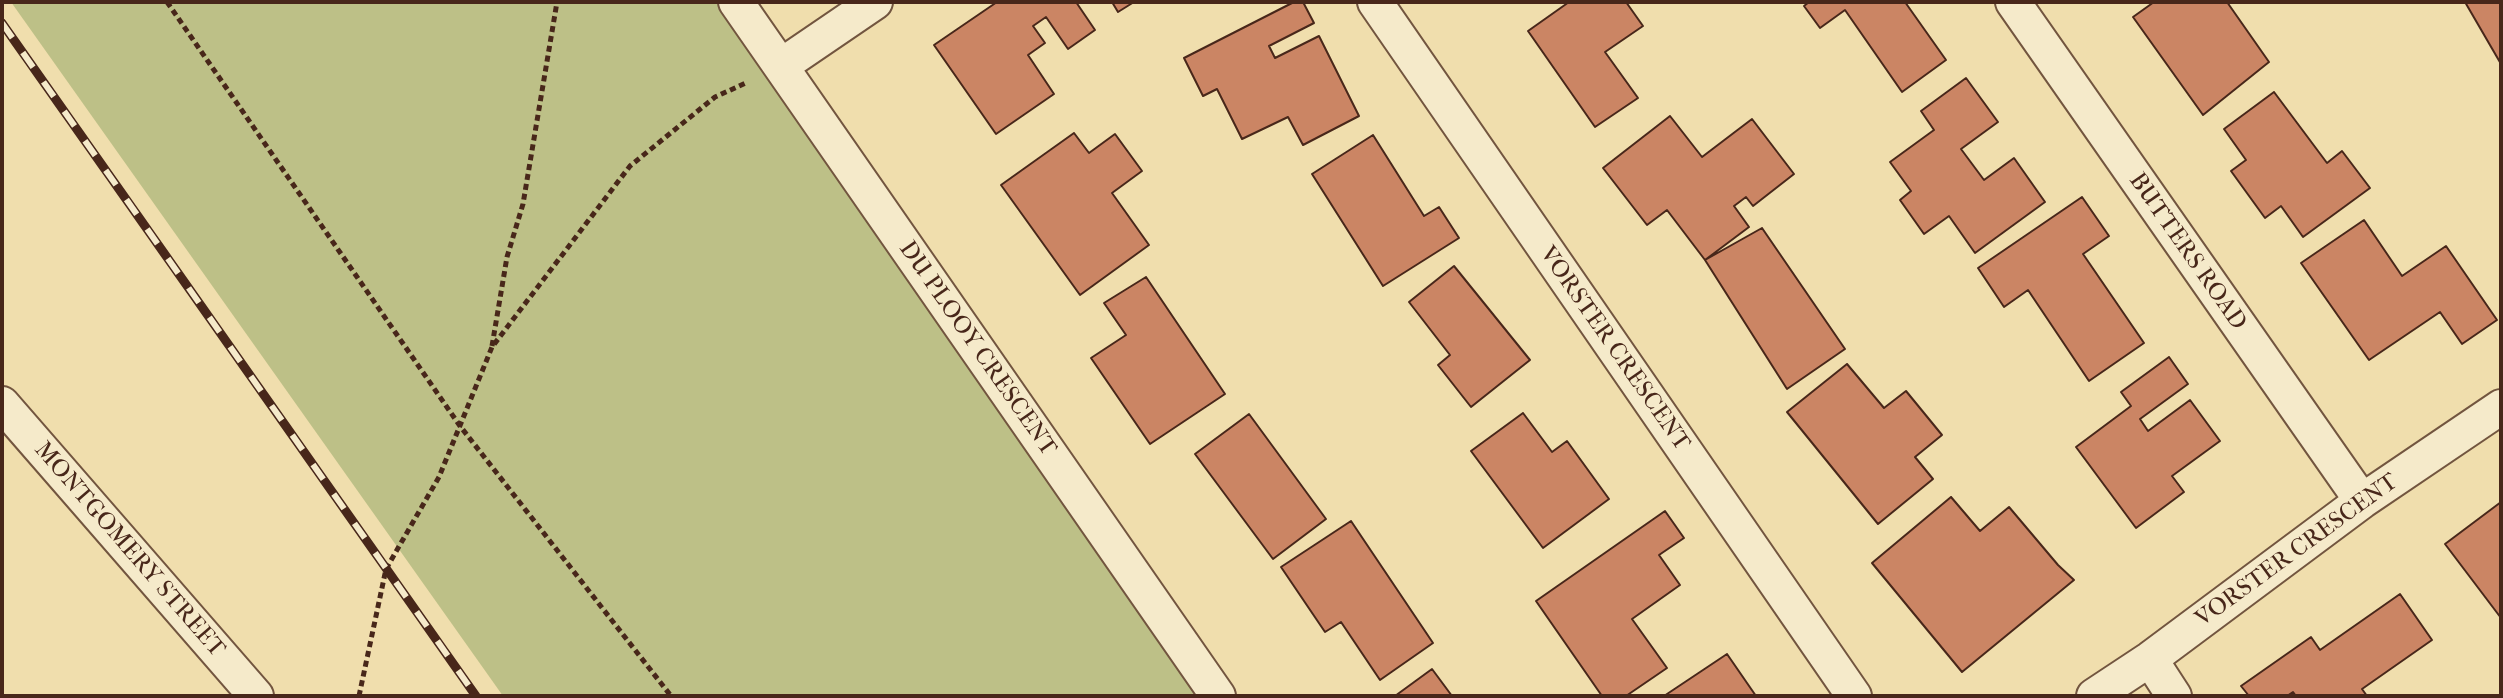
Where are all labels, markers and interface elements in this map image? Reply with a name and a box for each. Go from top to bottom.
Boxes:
street label: BUTTERS ROAD [2122,168,2252,336]
street label: DU PLOOY CRESCENT [892,236,1062,462]
street label: VORSTER CRESCENT [1533,241,1695,457]
street label: MONTGOMERY STREET [28,436,230,664]
street label: VORSTER CRESCENT [2190,468,2404,634]

